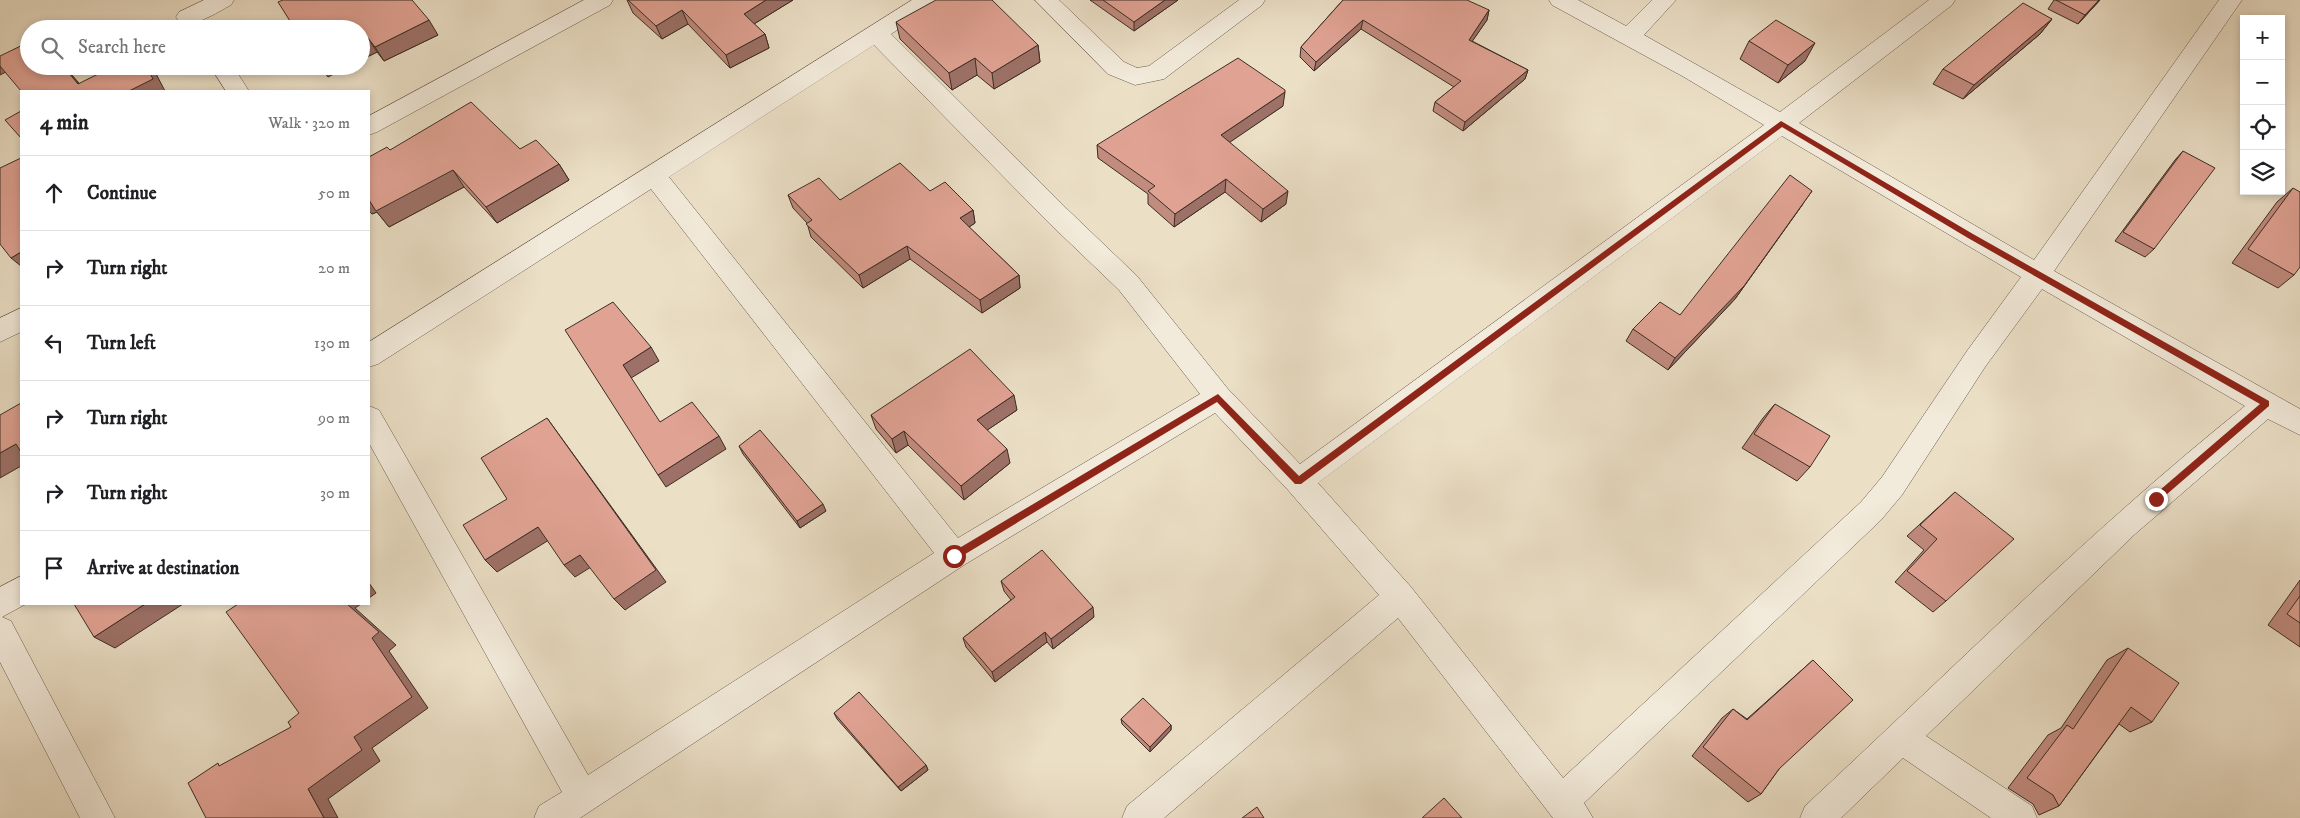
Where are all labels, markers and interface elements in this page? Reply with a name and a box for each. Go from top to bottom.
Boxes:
map controls [2240,15,2285,195]
button: + [2240,15,2285,60]
search box [20,20,370,75]
icon: search [38,34,66,62]
text: Search here [78,36,166,59]
button: − [2240,60,2285,105]
button: locate [2240,105,2285,150]
text: 4 min [40,110,89,136]
text: Walk · 320 m [268,113,350,133]
button: layers [2240,150,2285,195]
icon: ahead [40,179,68,207]
text: Continue [87,182,157,205]
text: 50 m [318,183,350,203]
icon: right [40,254,68,282]
text: Turn right [87,257,167,280]
text: 20 m [318,258,350,278]
icon: left [40,329,68,357]
text: Turn left [87,332,156,355]
text: 130 m [314,333,350,353]
icon: right [40,404,68,432]
text: Turn right [87,407,167,430]
text: 90 m [318,408,350,428]
icon: right [40,479,68,507]
text: Turn right [87,482,167,505]
text: 30 m [320,483,350,503]
route end [2145,488,2168,511]
route start [943,545,966,568]
icon: arrive [40,554,68,582]
text: Arrive at destination [87,557,239,580]

